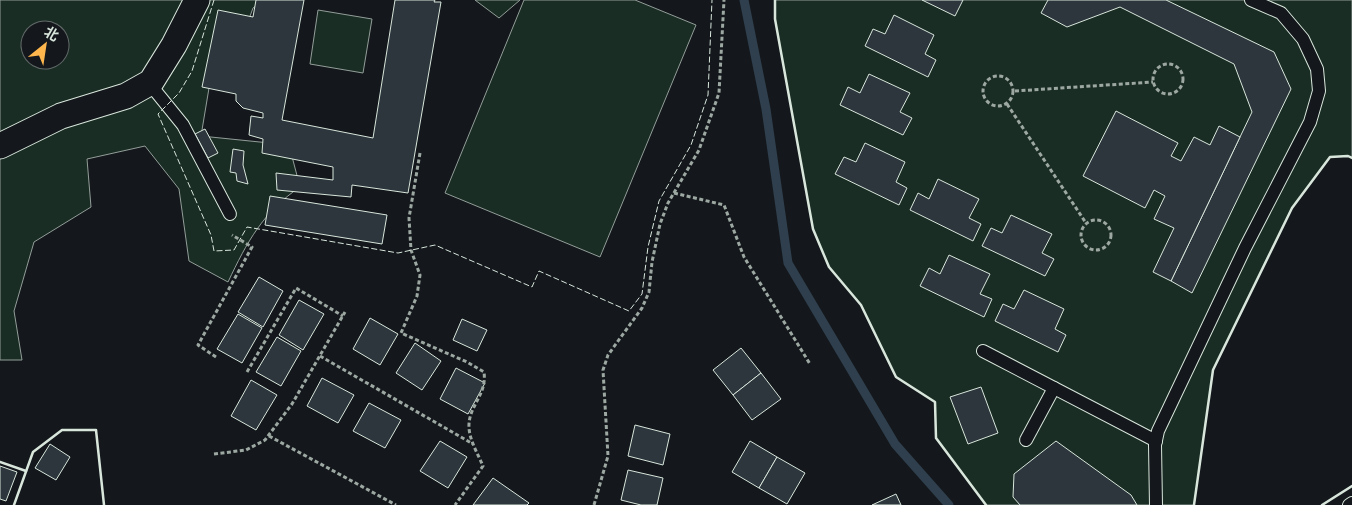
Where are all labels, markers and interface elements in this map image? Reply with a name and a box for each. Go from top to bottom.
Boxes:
north arrow [20,20,70,70]
text: 北 [41,23,62,44]

